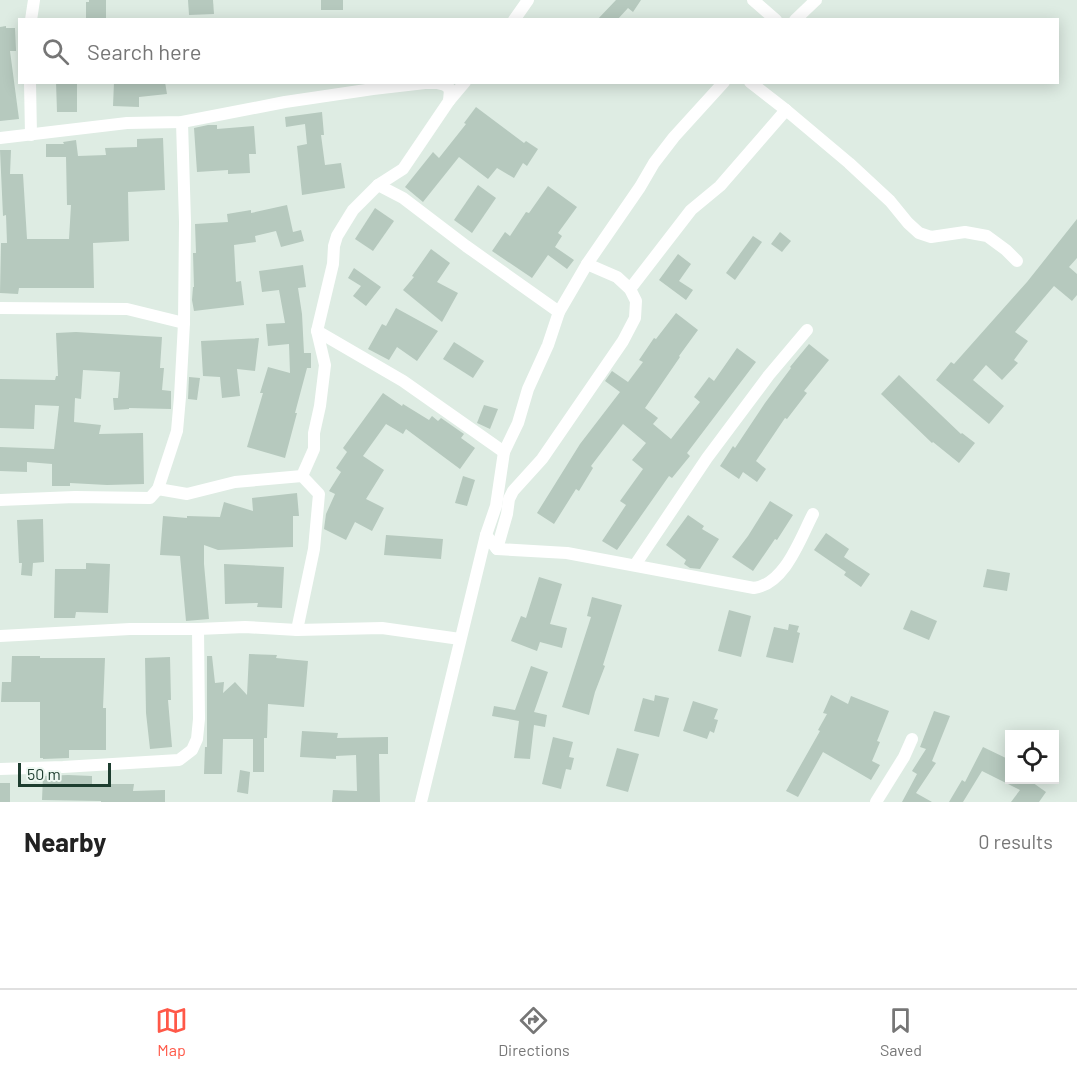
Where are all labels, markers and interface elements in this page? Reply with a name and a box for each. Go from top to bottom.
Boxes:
search box [18,18,1059,84]
icon: search [39,35,72,68]
text: Search here [87,38,201,64]
map controls [1005,730,1059,784]
button: locate [1005,730,1059,784]
scale bar [18,760,111,788]
text: 50 m [27,764,61,783]
text: Nearby [24,826,106,857]
text: 0 results [978,829,1053,853]
tab: Map [155,1004,188,1059]
tab: Directions [498,1004,570,1059]
tab: Saved [880,1004,922,1059]

